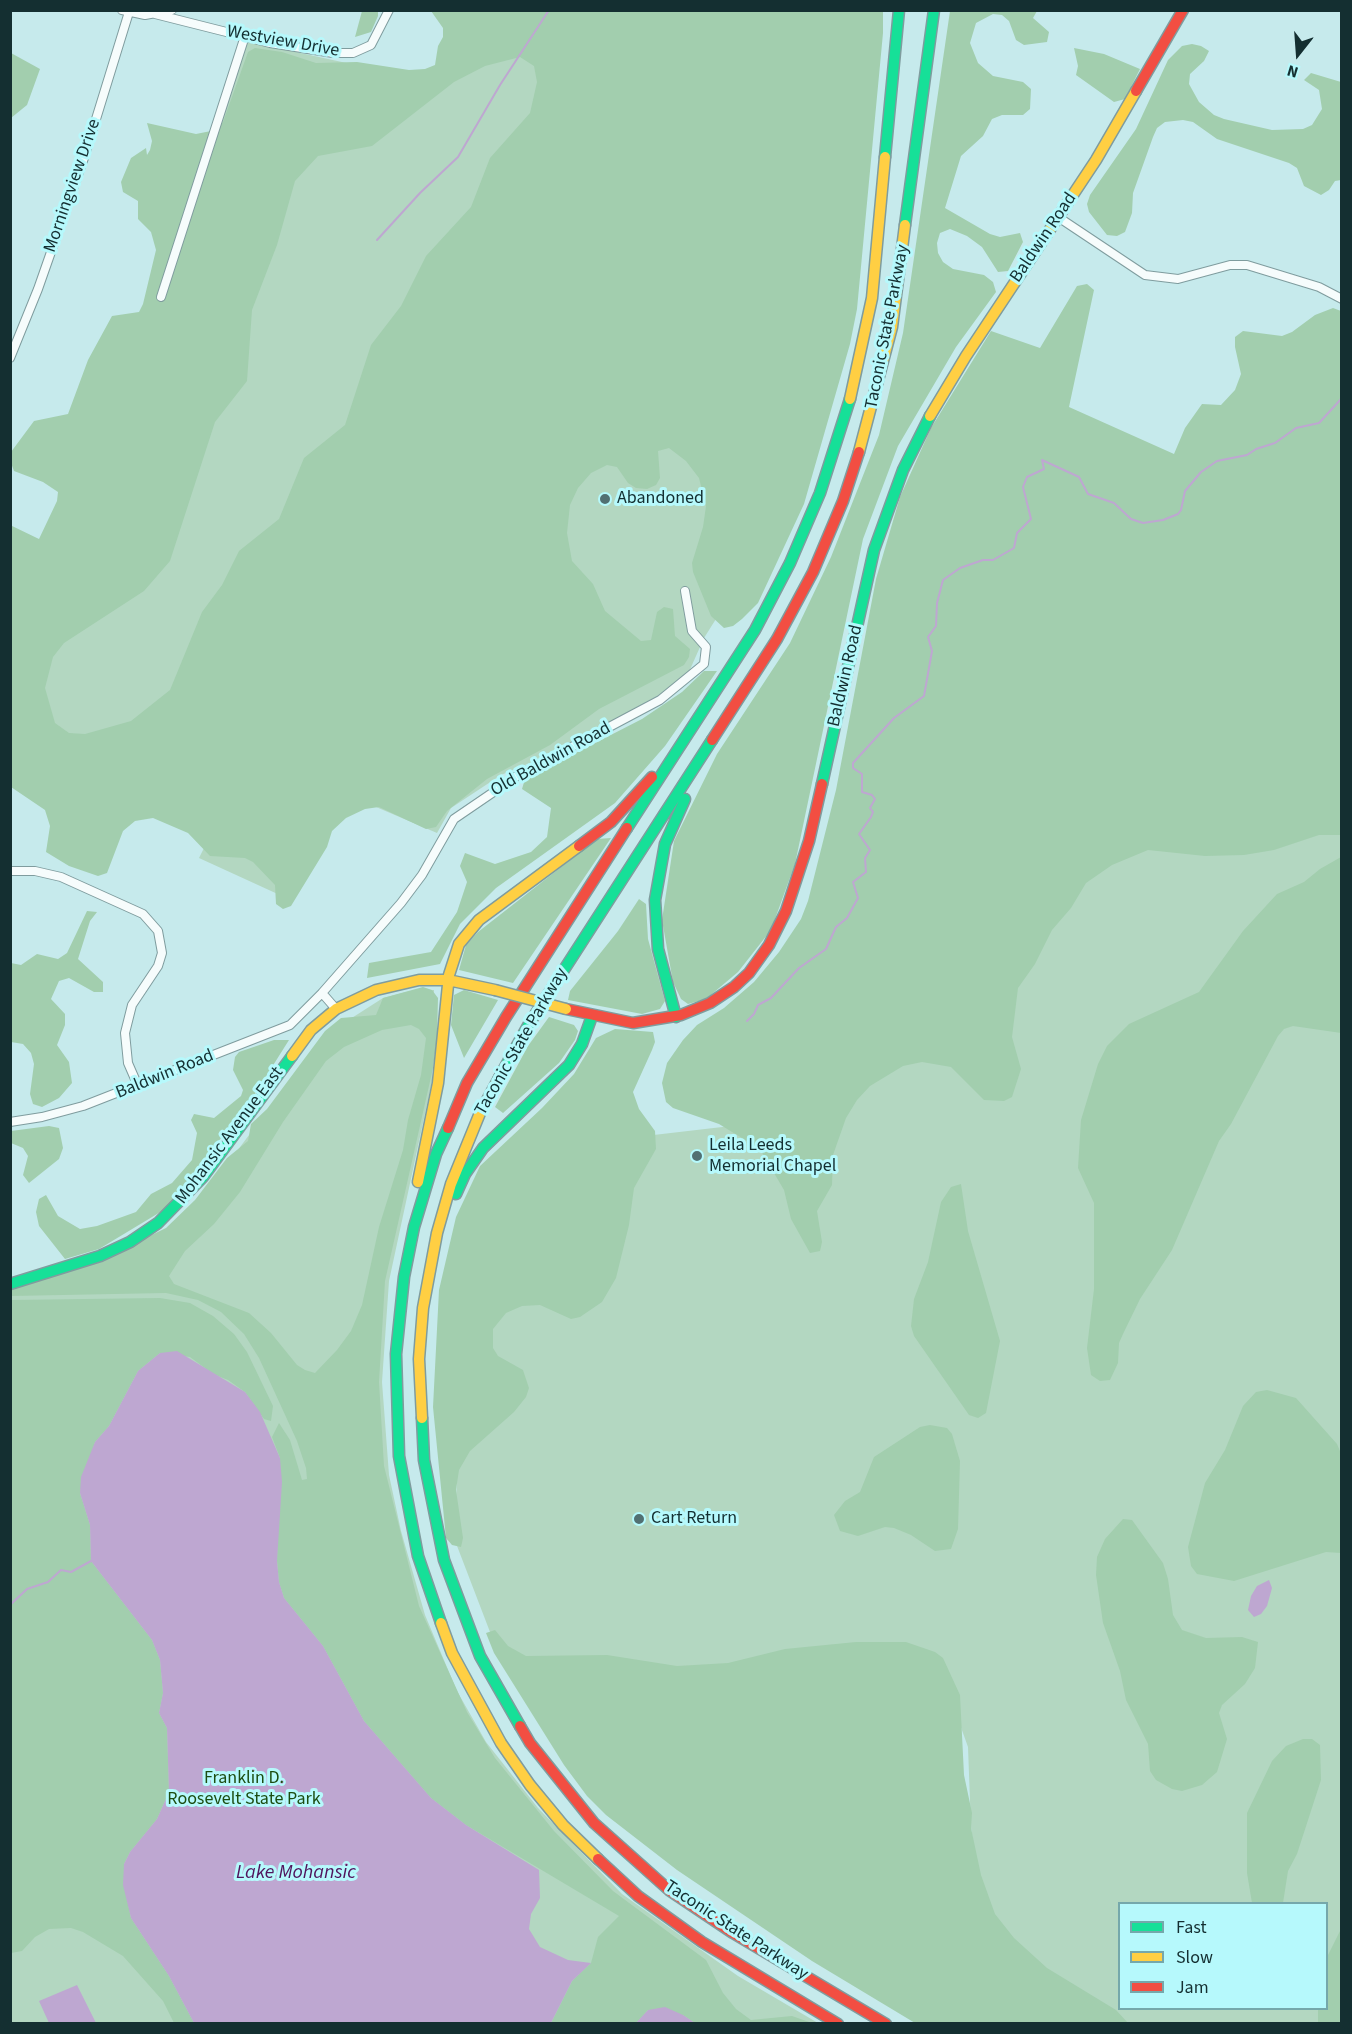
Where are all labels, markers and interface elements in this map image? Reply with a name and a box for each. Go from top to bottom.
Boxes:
street label: Westview Drive [225,21,341,63]
north arrow [1268,24,1328,84]
text: N [1284,59,1301,83]
street label: Morningview Drive [40,116,106,256]
street label: Baldwin Road [1006,189,1082,287]
street label: Taconic State Parkway [861,243,915,411]
place label: Abandoned [617,488,704,510]
marker: Abandoned [598,492,612,506]
street label: Baldwin Road [824,623,868,729]
street label: Old Baldwin Road [487,718,615,802]
street label: Taconic State Parkway [471,964,573,1120]
street label: Baldwin Road [113,1046,217,1104]
street label: Mohansic Avenue East [171,1063,289,1209]
place label: Leila Leeds Memorial Chapel [709,1135,836,1178]
marker: Leila Leeds Memorial Chapel [690,1149,704,1163]
place label: Cart Return [651,1508,737,1530]
marker: Cart Return [632,1512,646,1526]
park label: Franklin D. Roosevelt State Park [167,1768,321,1810]
water label: Lake Mohansic [236,1862,356,1886]
street label: Taconic State Parkway [660,1876,812,1986]
legend [1118,1902,1328,2010]
text: Fast [1176,1915,1207,1940]
text: Slow [1176,1945,1213,1970]
text: Jam [1176,1975,1209,2000]

